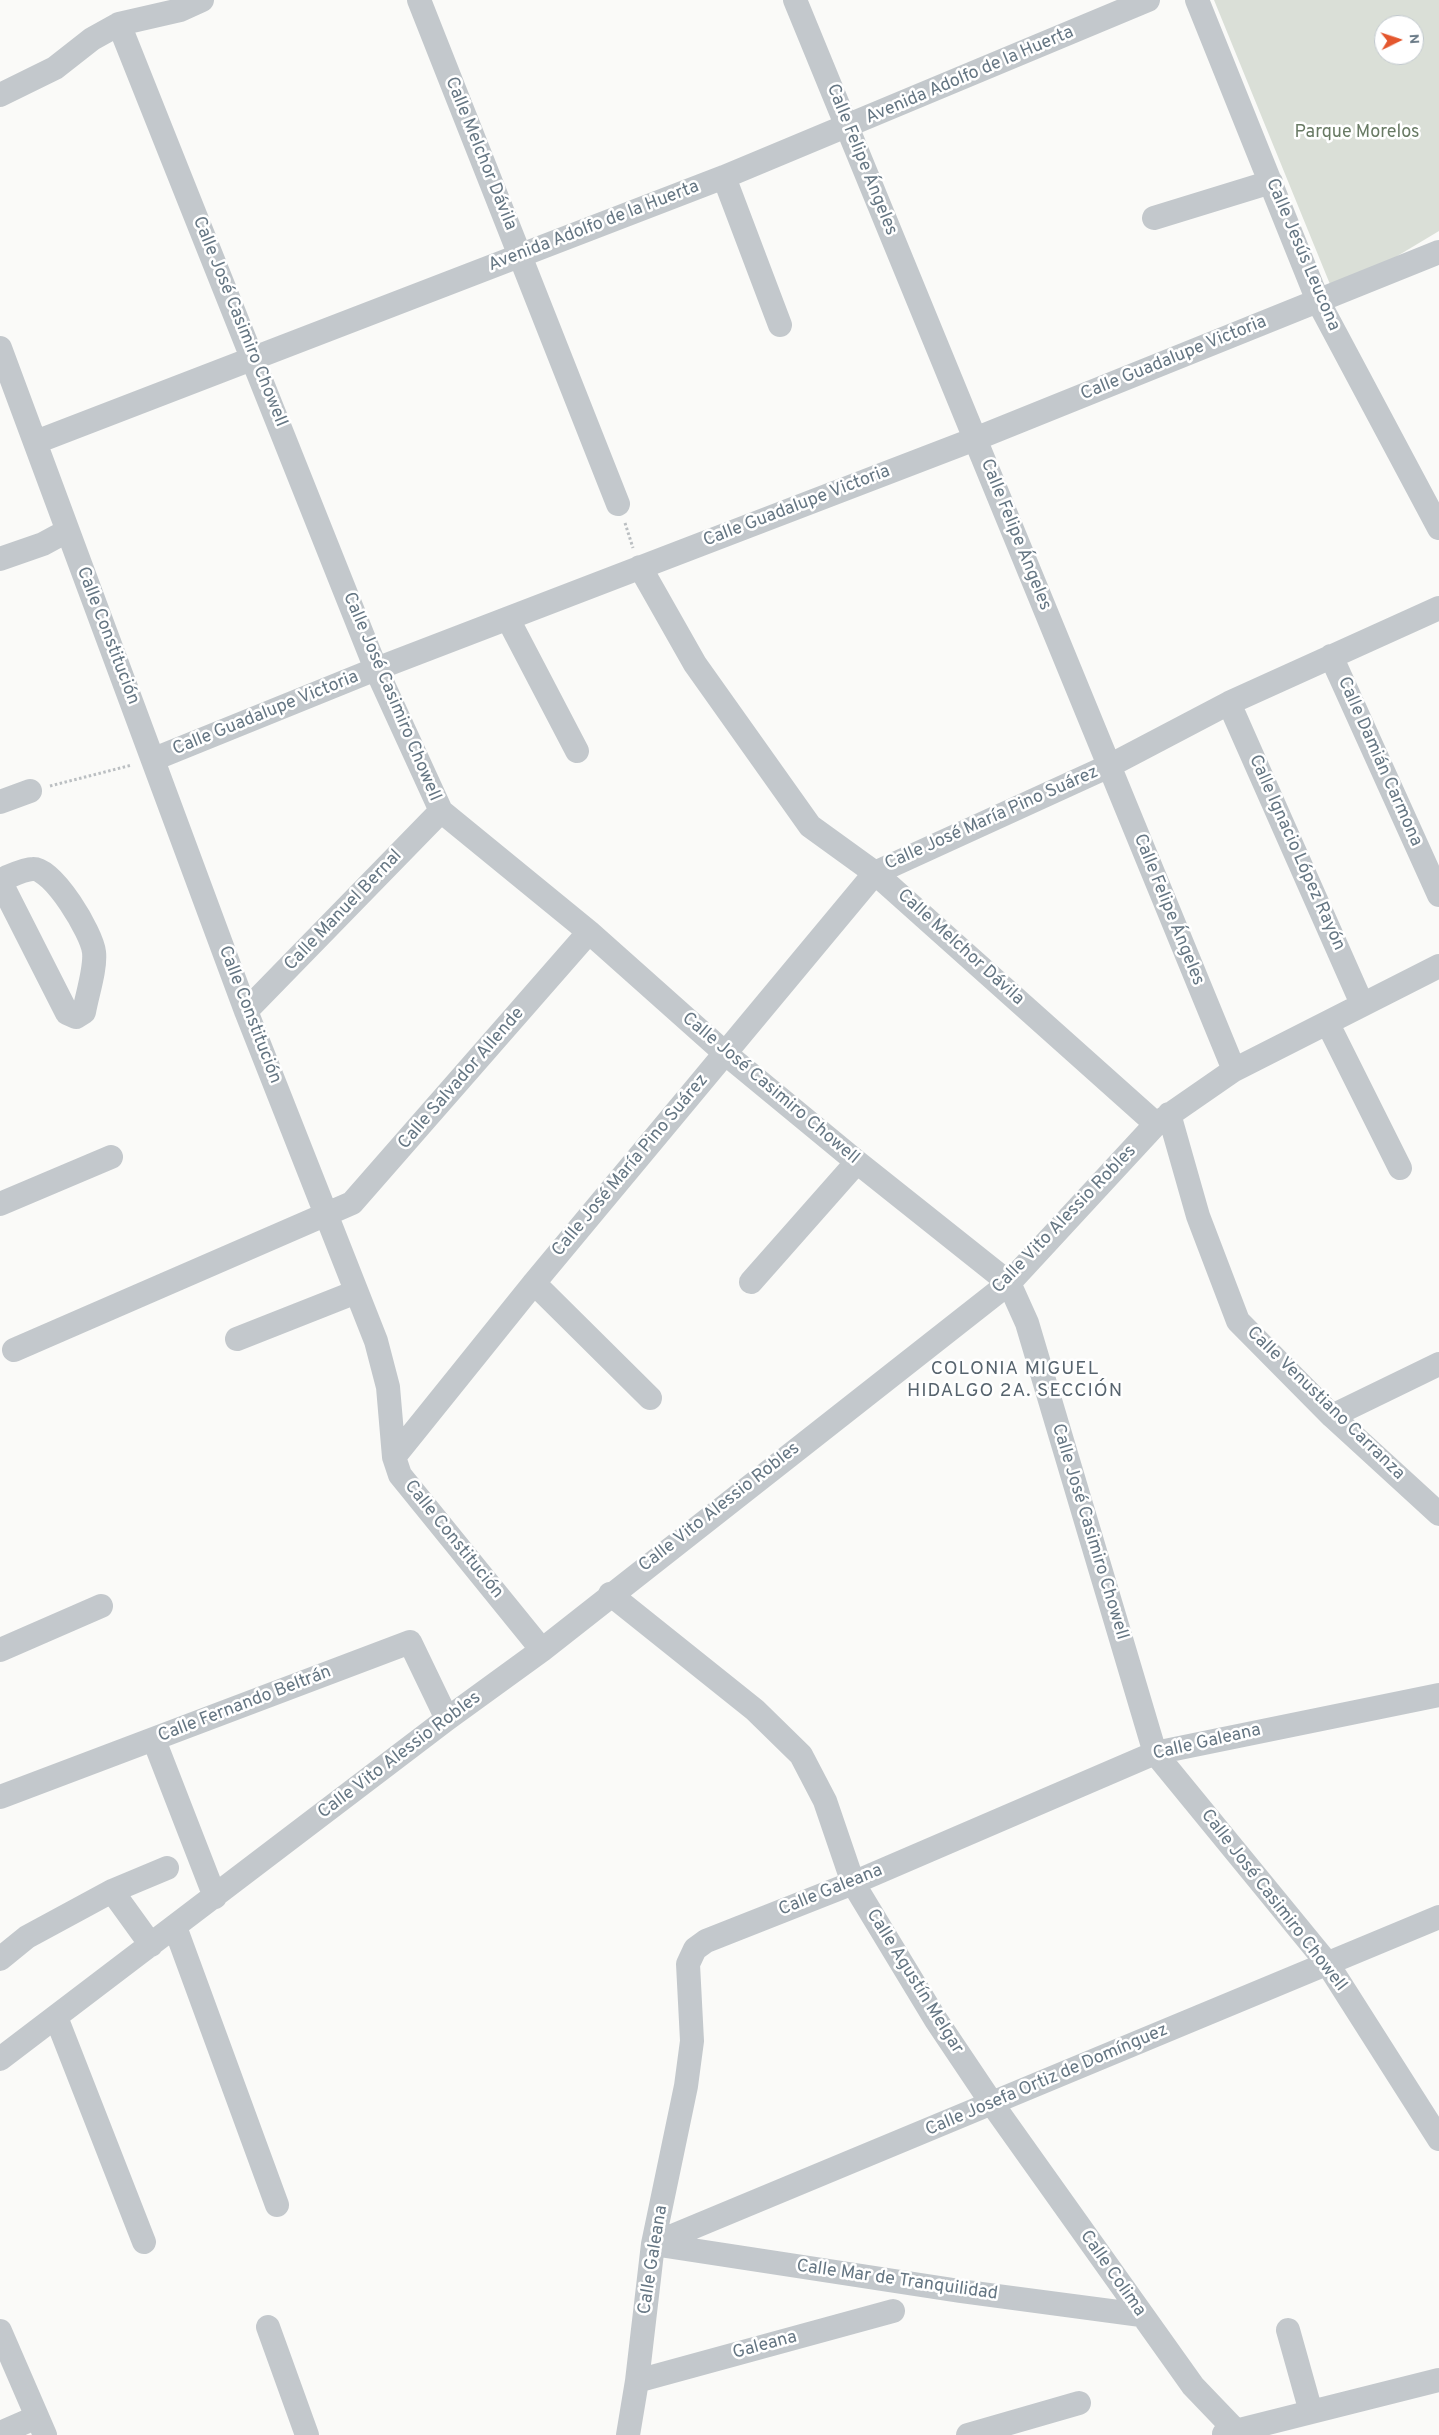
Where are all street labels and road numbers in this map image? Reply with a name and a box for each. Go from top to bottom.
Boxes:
street label: Avenida Adolfo de la Huerta [863,22,1077,130]
street label: Calle Melchor Dávila [439,74,521,234]
street label: Calle Felipe Ángeles [821,81,901,239]
street label: Calle Jesús Leucona [1260,176,1344,334]
street label: Avenida Adolfo de la Huerta [486,177,702,277]
street label: Calle José Casimiro Chowell [187,214,291,430]
street label: Calle Guadalupe Victoria [1078,312,1270,406]
street label: Calle Felipe Ángeles [975,456,1055,614]
street label: Calle Guadalupe Victoria [701,461,893,553]
street label: Calle Constitución [71,564,143,708]
street label: Calle José Casimiro Chowell [337,589,445,805]
street label: Calle Guadalupe Victoria [170,667,362,761]
street label: Calle Damián Carmona [1332,674,1426,850]
street label: Calle Ignacio López Rayón [1243,752,1349,954]
street label: Calle José María Pino Suárez [882,762,1102,876]
street label: Calle Felipe Ángeles [1128,831,1208,989]
street label: Calle Manuel Bernal [281,846,407,976]
street label: Calle Melchor Dávila [892,885,1028,1011]
street label: Calle Constitución [213,943,285,1087]
street label: Calle Salvador Allende [394,1004,530,1154]
street label: Calle José Casimiro Chowell [677,1008,863,1170]
street label: Calle José María Pino Suárez [548,1070,714,1262]
street label: Calle Vito Alessio Robles [988,1141,1142,1299]
street label: Calle Venustiano Carranza [1241,1323,1409,1485]
street label: Calle José Casimiro Chowell [1046,1421,1132,1643]
street label: Calle Vito Alessio Robles [635,1438,805,1578]
street label: Calle Constitución [399,1477,507,1603]
street label: Calle Fernando Beltrán [155,1662,335,1748]
street label: Calle Vito Alessio Robles [314,1688,486,1824]
street label: Calle Galeana [1151,1720,1263,1766]
street label: Calle José Casimiro Chowell [1195,1806,1351,1996]
street label: Calle Galeana [776,1860,886,1922]
street label: Calle Agustín Melgar [861,1906,967,2058]
street label: Calle Josefa Ortiz de Domínguez [923,2020,1171,2142]
street label: Calle Galeana [635,2204,673,2316]
street label: Calle Colima [1074,2227,1150,2321]
street label: Calle Mar de Tranquilidad [795,2256,999,2306]
street label: Galeana [731,2327,799,2365]

